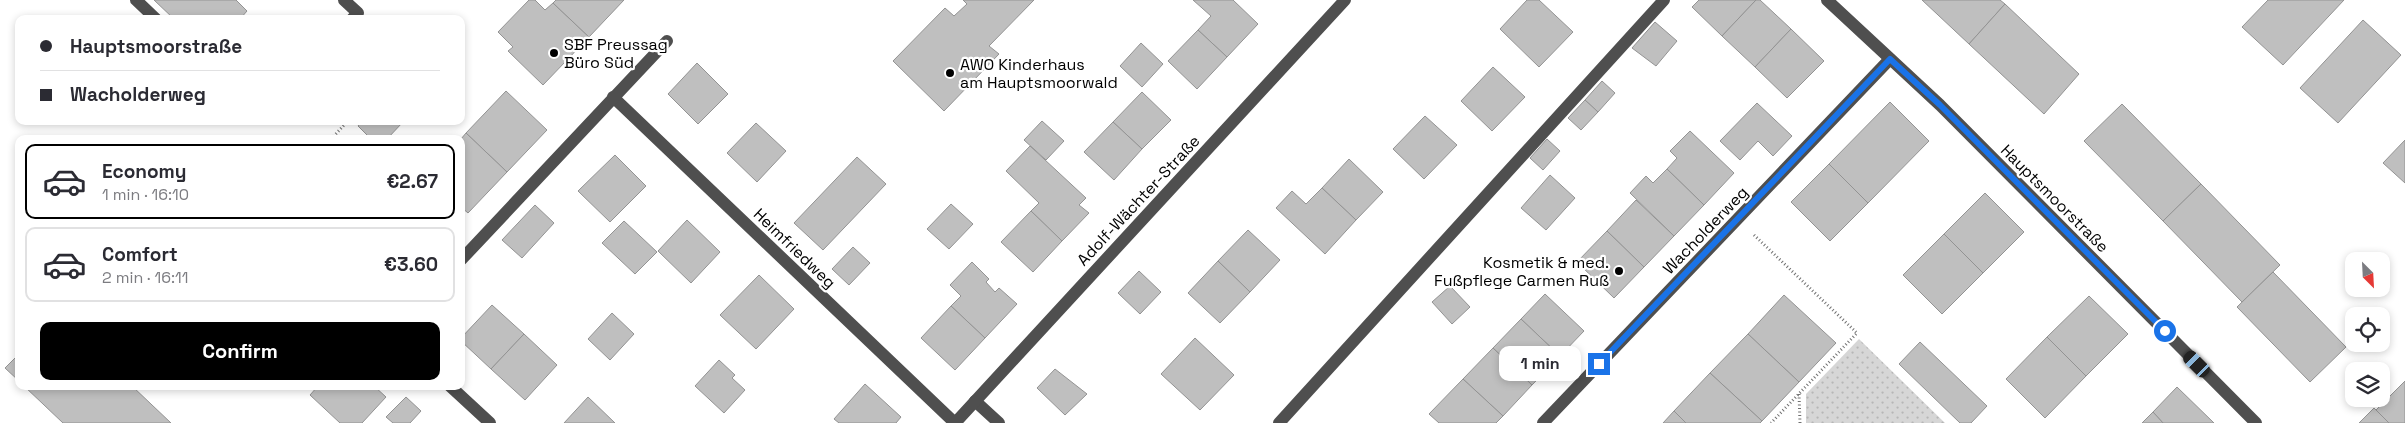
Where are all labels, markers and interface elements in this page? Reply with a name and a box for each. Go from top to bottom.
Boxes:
text: Hauptsmoorstraße [70,34,242,59]
place label: SBF Preussag Büro Süd [564,34,668,73]
marker: SBF Preussag Büro Süd [548,47,560,59]
place label: AWO Kinderhaus am Hauptsmoorwald [960,54,1118,93]
marker: AWO Kinderhaus am Hauptsmoorwald [944,67,956,79]
text: Wacholderweg [70,82,206,107]
street label: Adolf-Wächter-Straße [1072,131,1204,270]
street label: Hauptsmoorstraße [1996,140,2113,257]
icon: car [42,159,87,204]
text: Economy [102,159,186,184]
text: €2.67 [386,169,438,194]
street label: Wacholderweg [1658,182,1753,279]
text: 1 min · 16:10 [102,184,189,205]
street label: Heimfriedweg [749,204,840,293]
icon: car [42,242,87,287]
text: Comfort [102,242,178,267]
text: €3.60 [384,252,438,277]
place label: Kosmetik & med. Fußpflege Carmen Ruß [1434,252,1609,291]
north arrow [2345,252,2390,298]
map controls [2345,252,2390,407]
marker: Kosmetik & med. Fußpflege Carmen Ruß [1613,265,1625,277]
text: 2 min · 16:11 [102,267,188,288]
button: locate [2345,307,2390,352]
route start [2154,320,2176,342]
button: Confirm [40,322,440,380]
callout: 1 min [1499,346,1582,382]
car [2181,348,2212,380]
text: 1 min [1520,353,1560,374]
route end [1588,353,1610,375]
button: layers [2345,362,2390,407]

